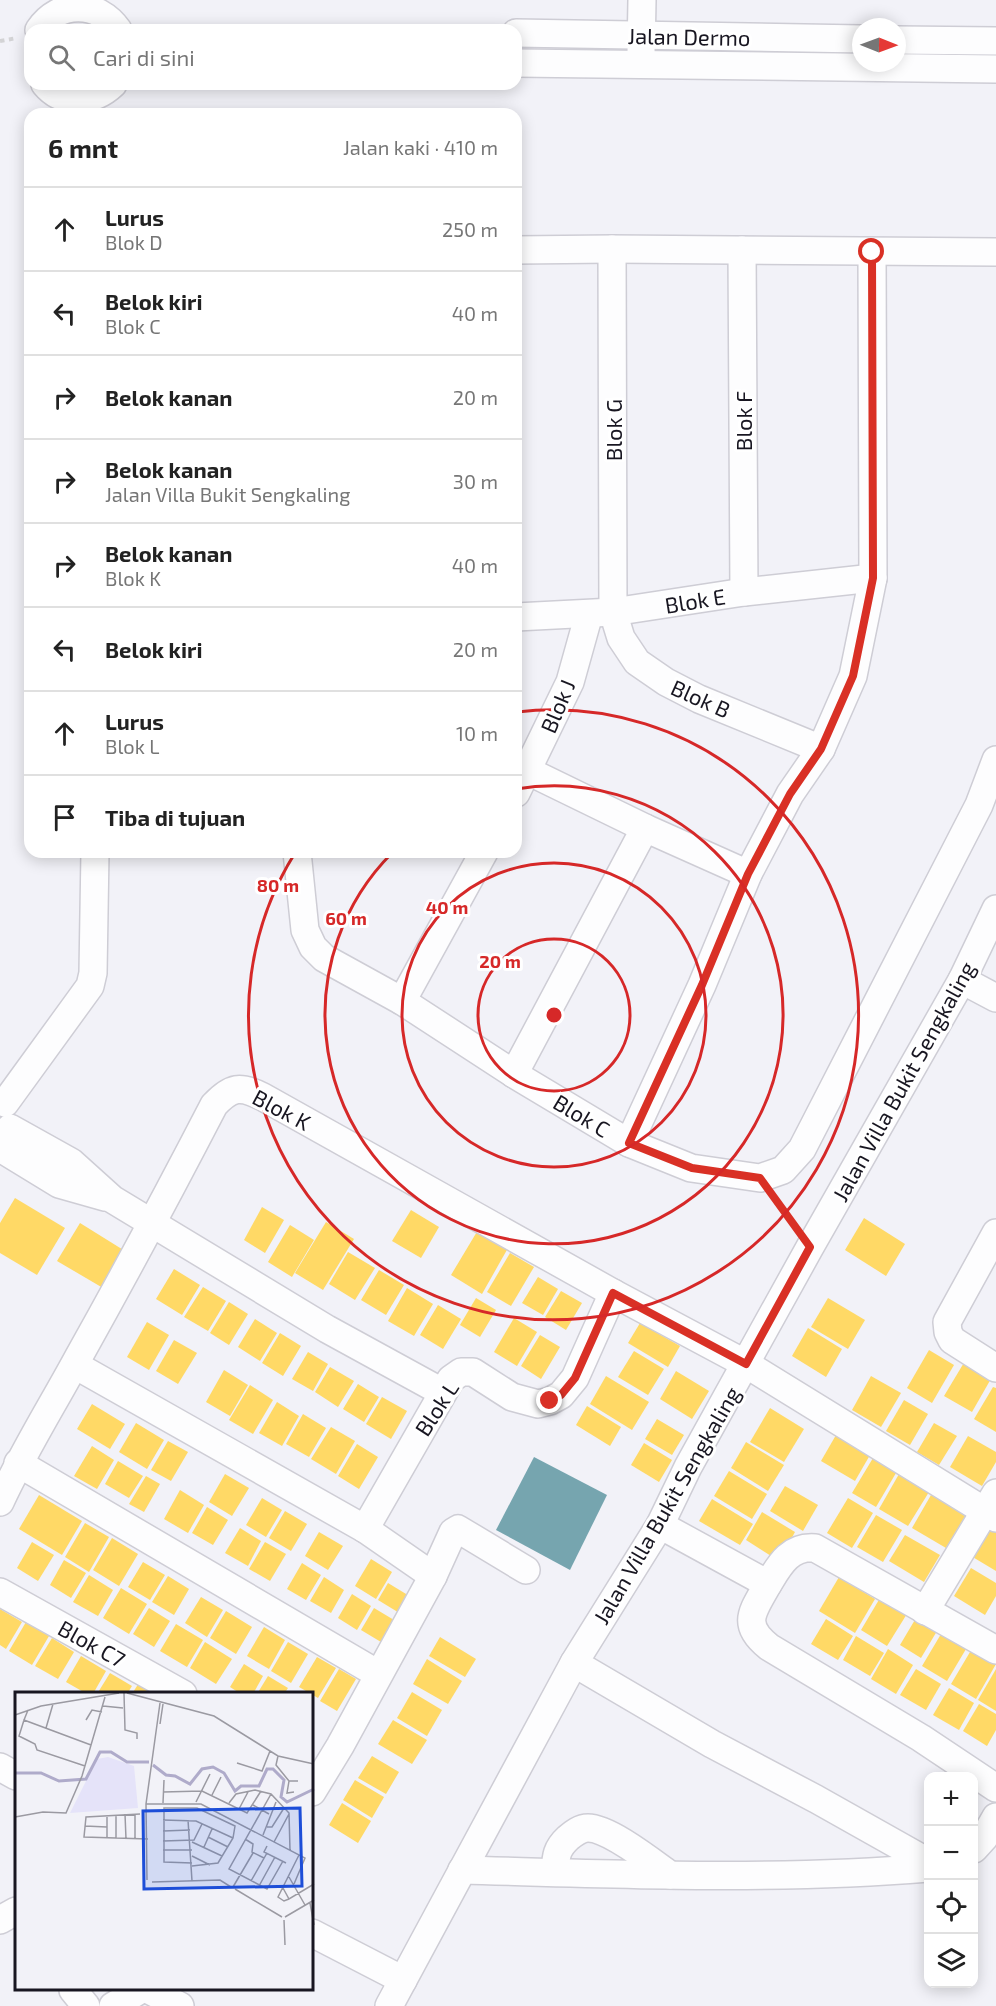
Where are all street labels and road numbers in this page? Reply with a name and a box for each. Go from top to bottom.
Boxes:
street label: Jalan Dermo [627,22,751,50]
street label: Blok F [730,391,756,451]
street label: Blok G [600,399,626,461]
street label: Blok E [663,582,727,618]
street label: Blok B [667,673,735,723]
street label: Blok J [534,675,580,737]
street label: Jalan Villa Bukit Sengkaling [826,957,980,1205]
street label: Blok K [249,1083,315,1135]
street label: Blok C [549,1088,615,1142]
street label: Blok L [409,1376,463,1440]
street label: Jalan Villa Bukit Sengkaling [587,1382,745,1628]
street label: Blok C7 [54,1614,130,1672]

